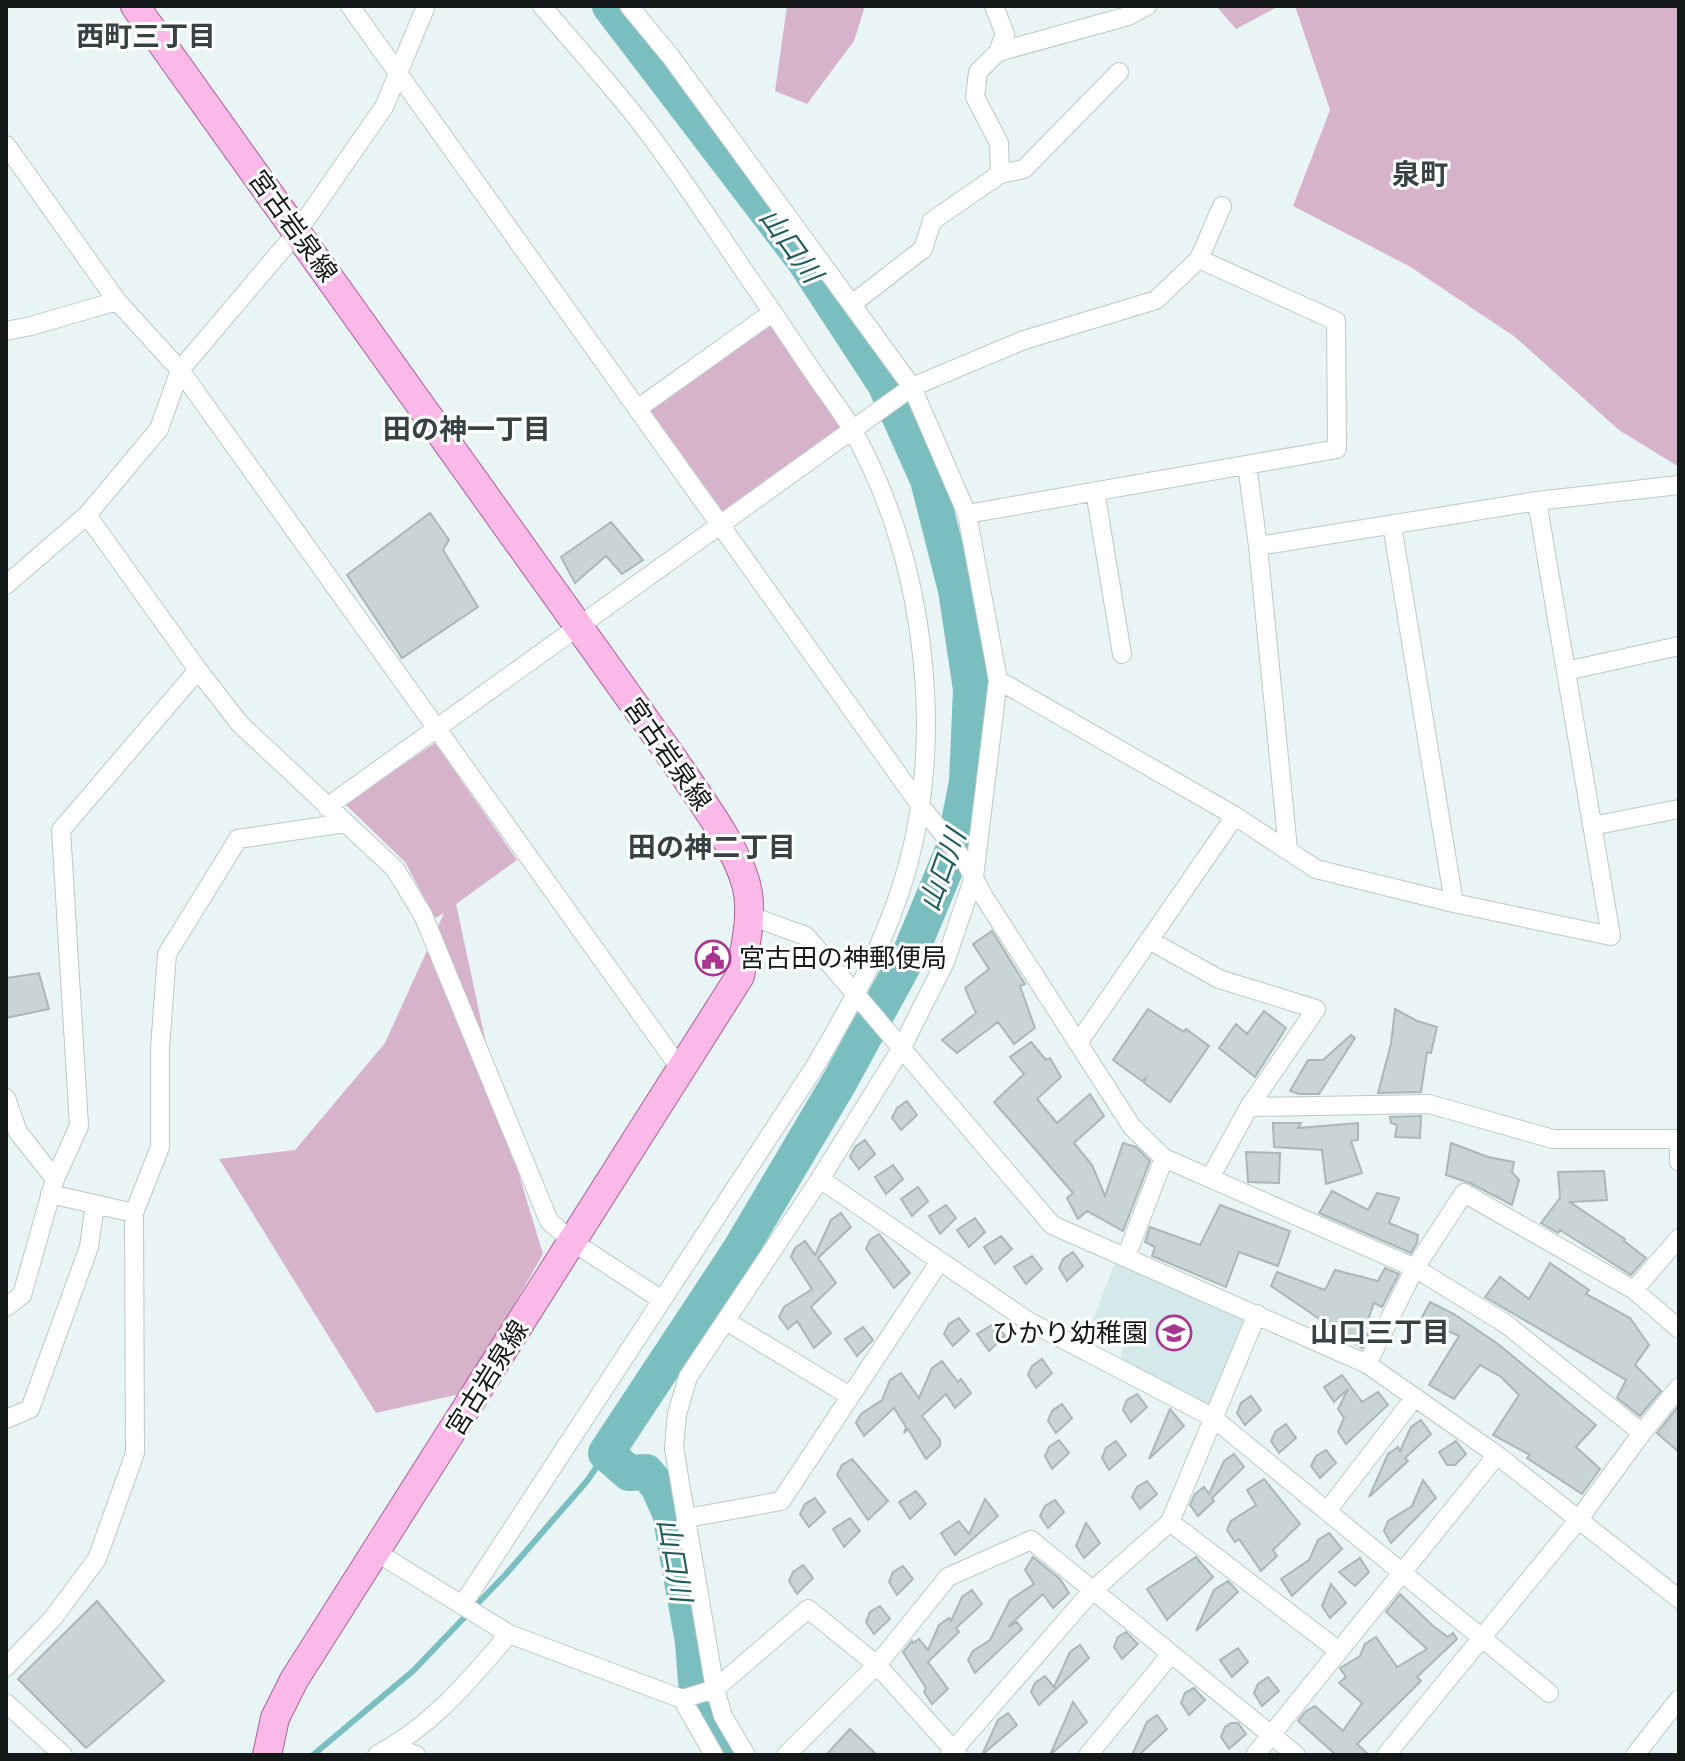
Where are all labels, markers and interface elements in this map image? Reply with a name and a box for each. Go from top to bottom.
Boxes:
district label: 西町三丁目 [76,20,216,51]
district label: 泉町 [1392,158,1448,189]
street label: 宮古岩泉線 [243,165,343,287]
water label: 山口川 [754,202,830,290]
district label: 田の神一丁目 [383,413,551,444]
street label: 宮古岩泉線 [619,692,718,815]
water label: 山口川 [913,822,971,915]
district label: 田の神二丁目 [628,831,796,862]
public building icon: 宮古田の神郵便局 [694,939,732,977]
place label: 宮古田の神郵便局 [739,943,947,972]
school or university icon: ひかり幼稚園 [1155,1314,1193,1352]
street label: 宮古岩泉線 [440,1315,533,1441]
district label: 山口三丁目 [1310,1316,1450,1347]
place label: ひかり幼稚園 [992,1318,1148,1347]
water label: 山口川 [653,1516,699,1607]

